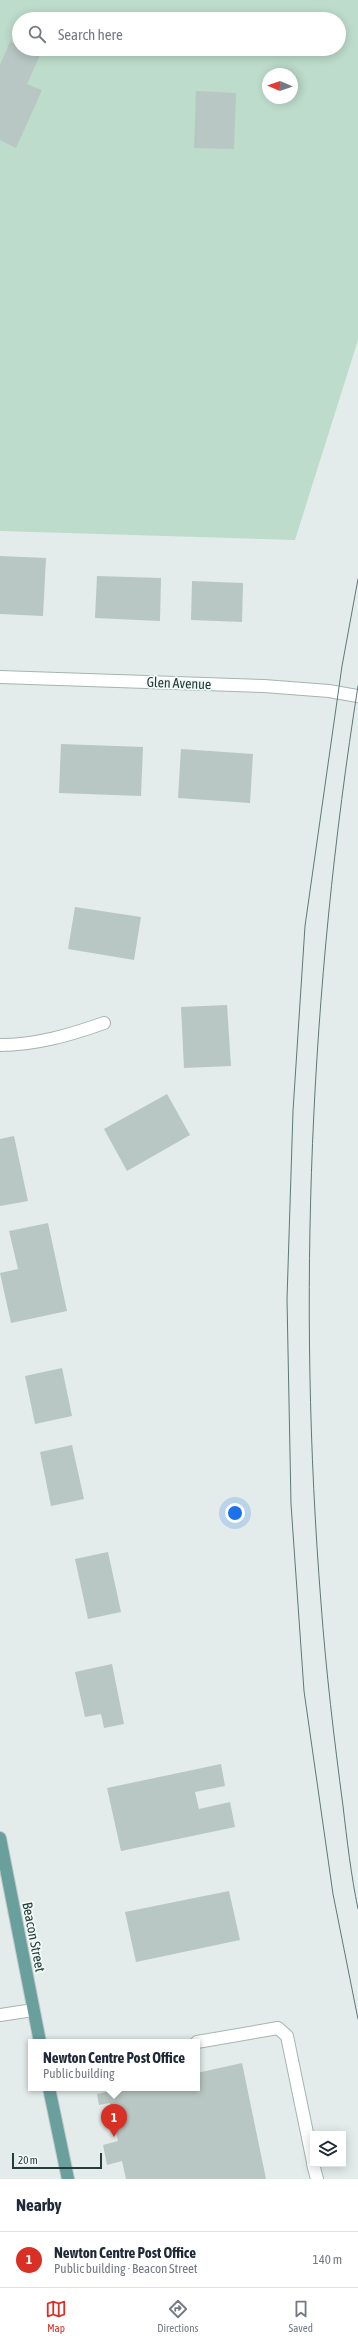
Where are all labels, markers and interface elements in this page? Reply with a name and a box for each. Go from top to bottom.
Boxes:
search box [12,12,346,56]
icon: search [26,23,48,45]
text: Search here [58,26,123,43]
north arrow [262,68,298,104]
street label: Glen Avenue [146,674,212,692]
your location [225,1503,245,1523]
street label: Beacon Street [19,1901,49,1973]
popup [28,2039,200,2091]
text: Newton Centre Post Office [43,2049,185,2066]
text: Public building [43,2066,115,2081]
pin: 1 [101,2104,127,2137]
map controls [310,2131,346,2167]
button: layers [310,2131,346,2167]
scale bar [12,2151,102,2170]
text: 20 m [18,2154,38,2166]
text: Nearby [16,2195,62,2215]
text: Newton Centre Post Office [54,2244,196,2261]
text: 1 [26,2252,32,2267]
text: 140 m [313,2252,342,2267]
text: Public building · Beacon Street [54,2261,198,2276]
tab: Map [45,2298,67,2334]
tab: Directions [157,2298,198,2334]
tab: Saved [289,2298,313,2334]

